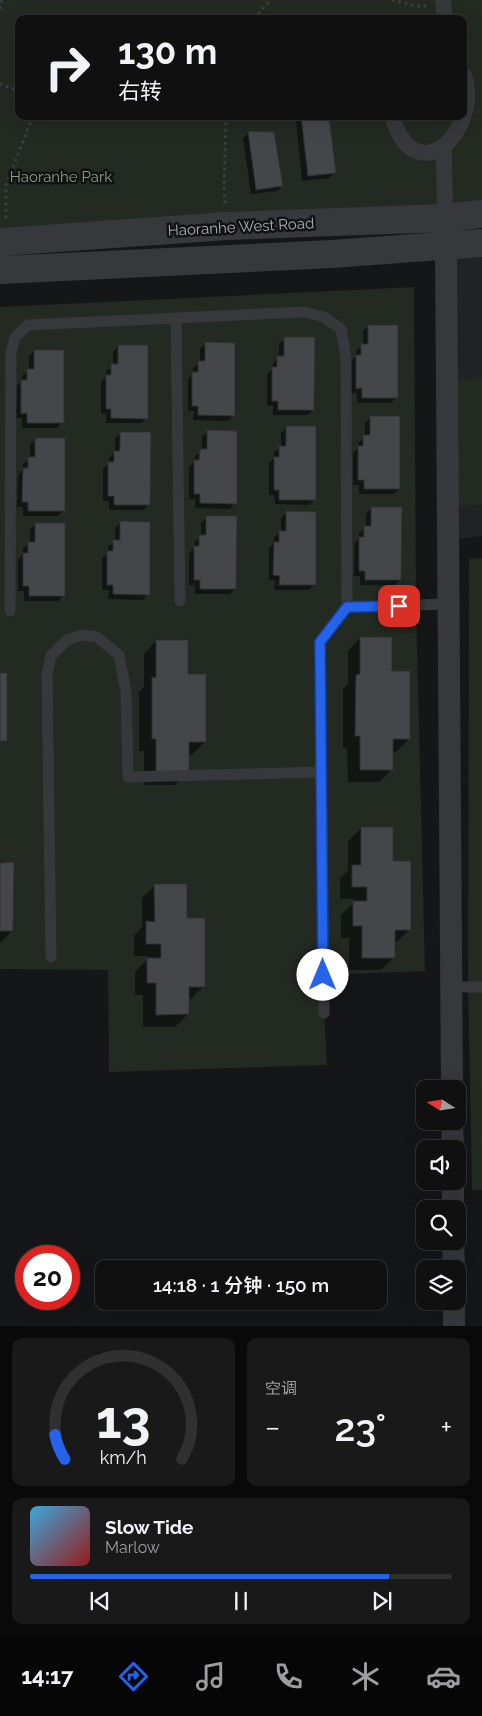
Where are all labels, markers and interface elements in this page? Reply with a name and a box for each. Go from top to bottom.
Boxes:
text: 130 m [118,31,217,72]
icon: right [35,35,100,100]
text: 右转 [118,78,162,104]
park label: Haoranhe Park [10,168,112,186]
street label: Haoranhe West Road [167,214,315,240]
pin [378,585,420,627]
icon: arrive [385,592,413,620]
position arrow [296,948,348,1000]
north arrow [416,1080,466,1130]
map controls [416,1080,466,1310]
button: sound [416,1140,466,1190]
button: search [416,1200,466,1250]
speed limit sign: 20 [15,1245,80,1310]
button: layers [416,1260,466,1310]
text: 14:18 · 1 分钟 · 150 m [153,1274,329,1296]
text: 空调 [265,1379,297,1398]
text: 13 [96,1389,151,1450]
text: 23° [334,1405,386,1450]
text: − [265,1411,280,1444]
text: + [440,1411,452,1444]
text: km/h [100,1447,147,1468]
text: Slow Tide [105,1516,194,1538]
text: Marlow [105,1538,160,1557]
icon: previous [86,1587,114,1615]
icon: pause [227,1587,255,1615]
icon: next [368,1587,396,1615]
icon: directions [116,1659,151,1694]
icon: music [193,1659,228,1694]
icon: phone [271,1659,306,1694]
icon: climate [348,1659,383,1694]
icon: car [426,1659,461,1694]
text: 14:17 [21,1663,73,1689]

